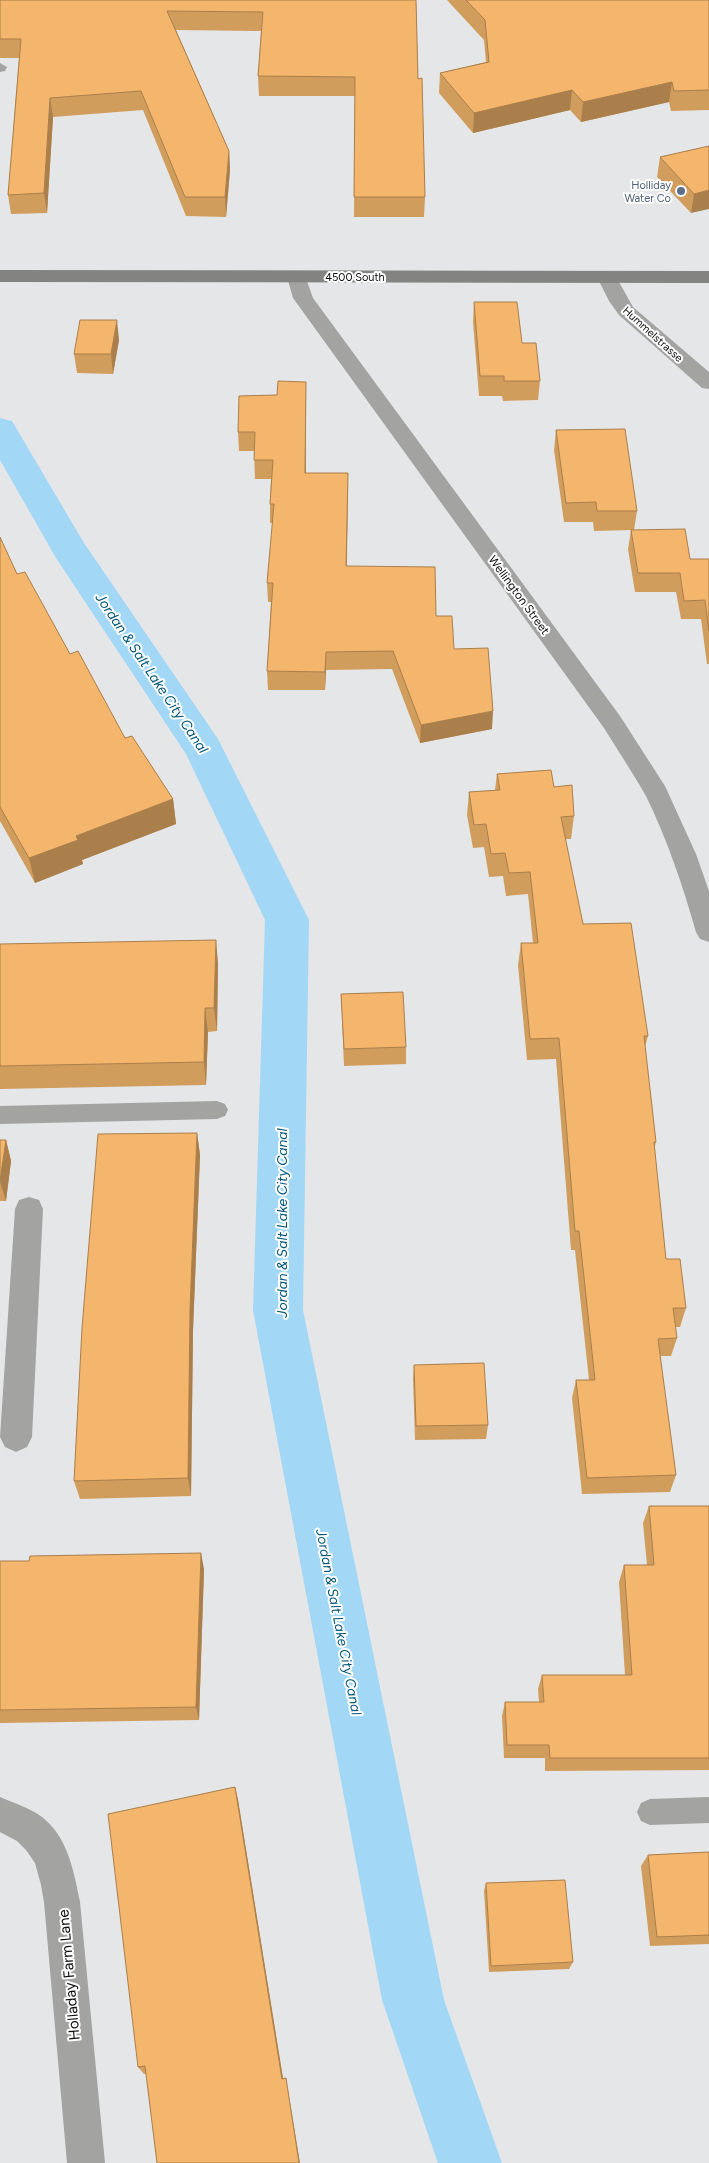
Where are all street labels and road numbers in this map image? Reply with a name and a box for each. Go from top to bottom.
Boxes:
street label: 4500 South [325,271,385,284]
street label: Hummelstrasse [620,304,685,365]
street label: Wellington Street [486,553,553,638]
street label: Holladay Farm Lane [54,1909,84,2041]

